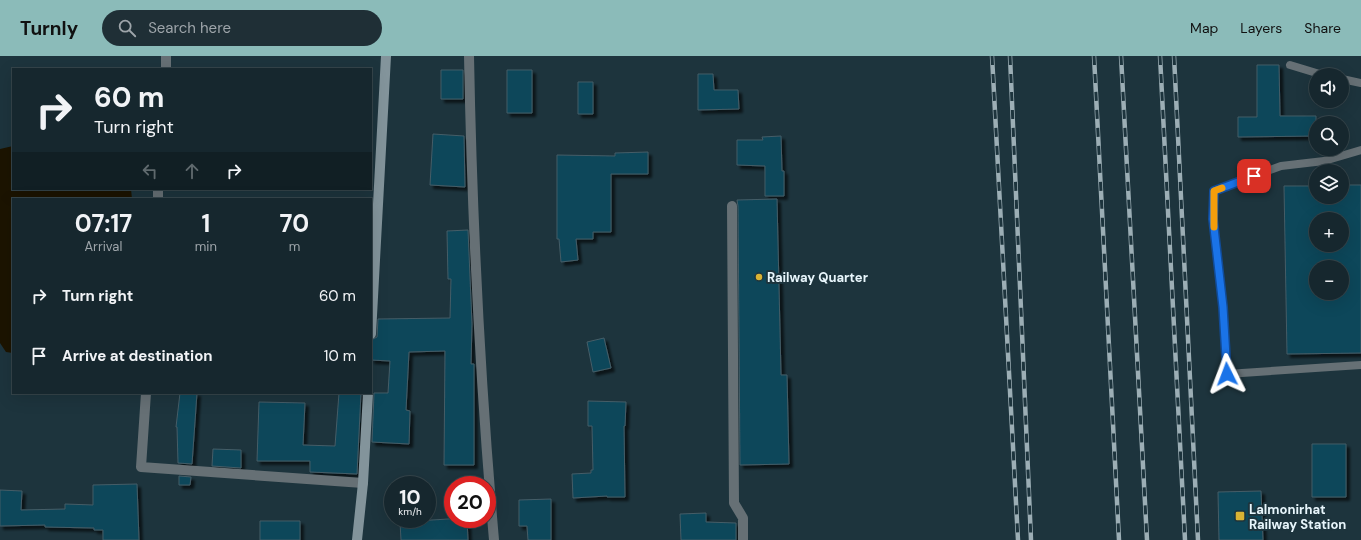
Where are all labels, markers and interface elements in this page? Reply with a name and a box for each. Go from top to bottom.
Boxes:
search box [102,10,382,46]
text: Turnly [20,16,78,41]
icon: search [116,17,138,39]
text: Search here [148,18,231,38]
text: Map [1190,19,1218,37]
text: Layers [1240,19,1282,37]
text: Share [1304,19,1341,37]
map controls [1309,68,1349,300]
button: sound [1309,68,1349,108]
text: 60 m [94,79,164,116]
icon: right [28,84,80,136]
text: Turn right [94,115,174,139]
button: search [1309,116,1349,156]
pin [1237,159,1271,193]
icon: left [139,160,161,182]
icon: ahead [181,160,203,182]
icon: right [223,160,245,182]
button: layers [1309,164,1349,204]
icon: arrive [1243,165,1265,187]
text: 07:17 [75,208,132,239]
text: 1 [201,208,210,239]
text: 70 [280,208,309,239]
button: + [1309,212,1349,252]
text: Arrival [84,238,122,255]
text: min [195,238,217,255]
text: m [289,238,300,255]
button: − [1309,260,1349,300]
place label: Railway Quarter [767,269,869,286]
marker: Railway Quarter [754,272,764,282]
icon: right [28,285,50,307]
text: Turn right [62,286,133,306]
text: 60 m [319,286,356,306]
icon: arrive [28,345,50,367]
text: Arrive at destination [62,346,213,366]
text: 10 m [324,346,356,366]
position arrow [1206,353,1248,395]
speed limit sign: 20 [444,476,496,528]
text: 10 [399,484,421,510]
place label: Lalmonirhat Railway Station [1249,501,1346,533]
text: km/h [398,505,422,518]
marker: Lalmonirhat Railway Station [1234,510,1246,522]

